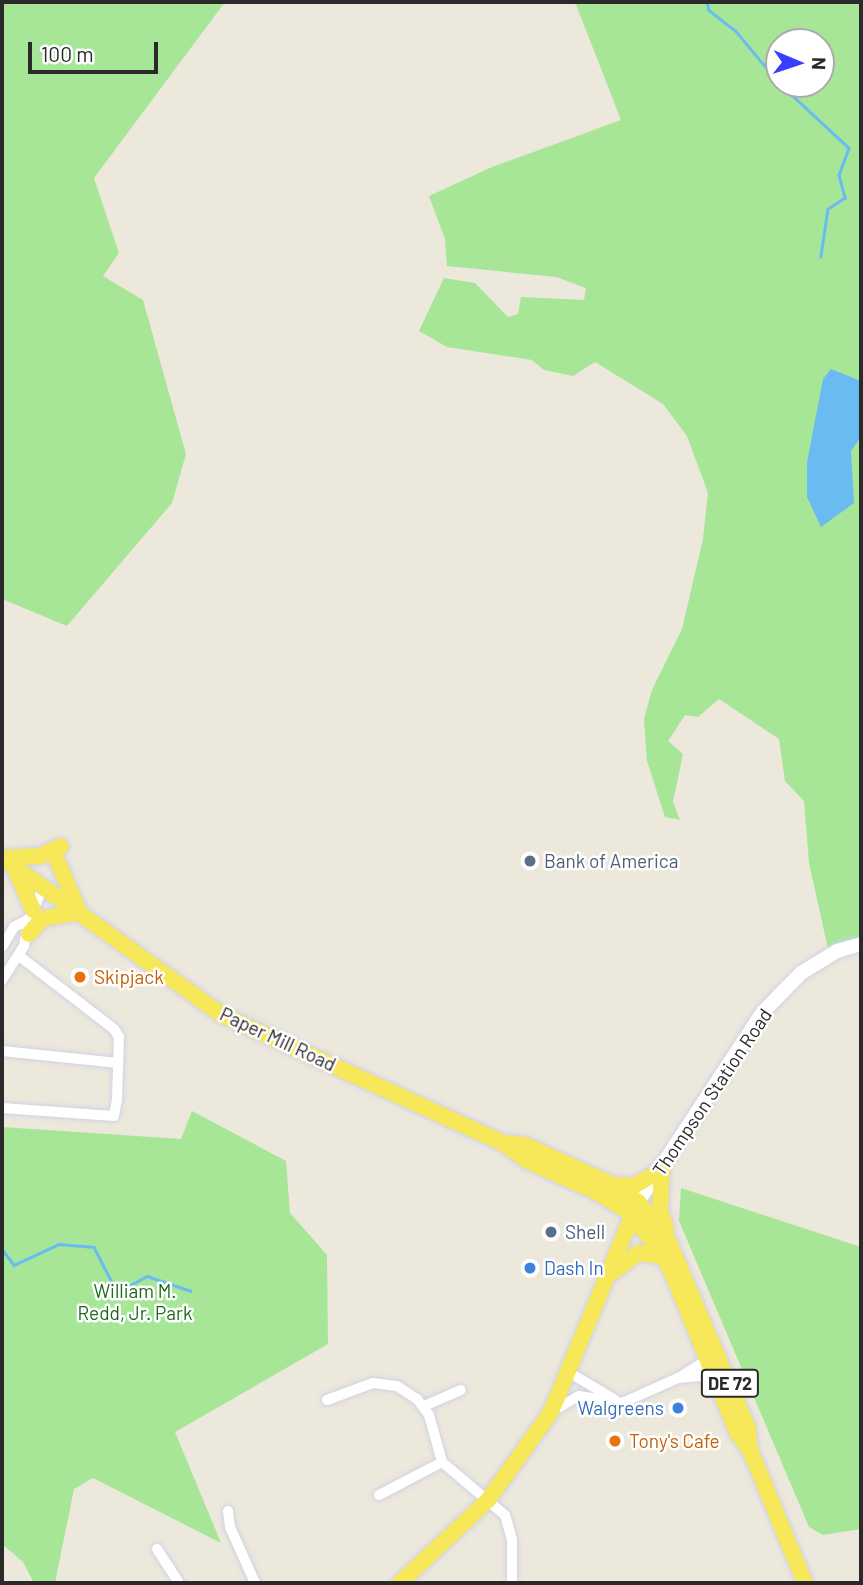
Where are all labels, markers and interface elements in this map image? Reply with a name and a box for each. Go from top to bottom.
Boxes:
scale bar [32,28,161,72]
north arrow [765,28,835,98]
text: 100 m [41,41,94,66]
text: N [808,57,831,70]
place label: Bank of America [544,850,678,872]
marker: Bank of America [522,853,538,869]
place label: Skipjack [94,966,164,988]
marker: Skipjack [72,969,88,985]
street label: Paper Mill Road [217,1002,339,1076]
street label: Thompson Station Road [648,1004,776,1180]
place label: Shell [565,1221,605,1243]
marker: Shell [543,1224,559,1240]
place label: Dash In [544,1257,604,1279]
marker: Dash In [522,1260,538,1276]
park label: William M. Redd, Jr. Park [78,1280,192,1324]
road number: DE 72 [700,1368,760,1398]
place label: Walgreens [578,1397,664,1419]
marker: Walgreens [670,1400,686,1416]
place label: Tony's Cafe [629,1430,720,1452]
marker: Tony's Cafe [607,1433,623,1449]

